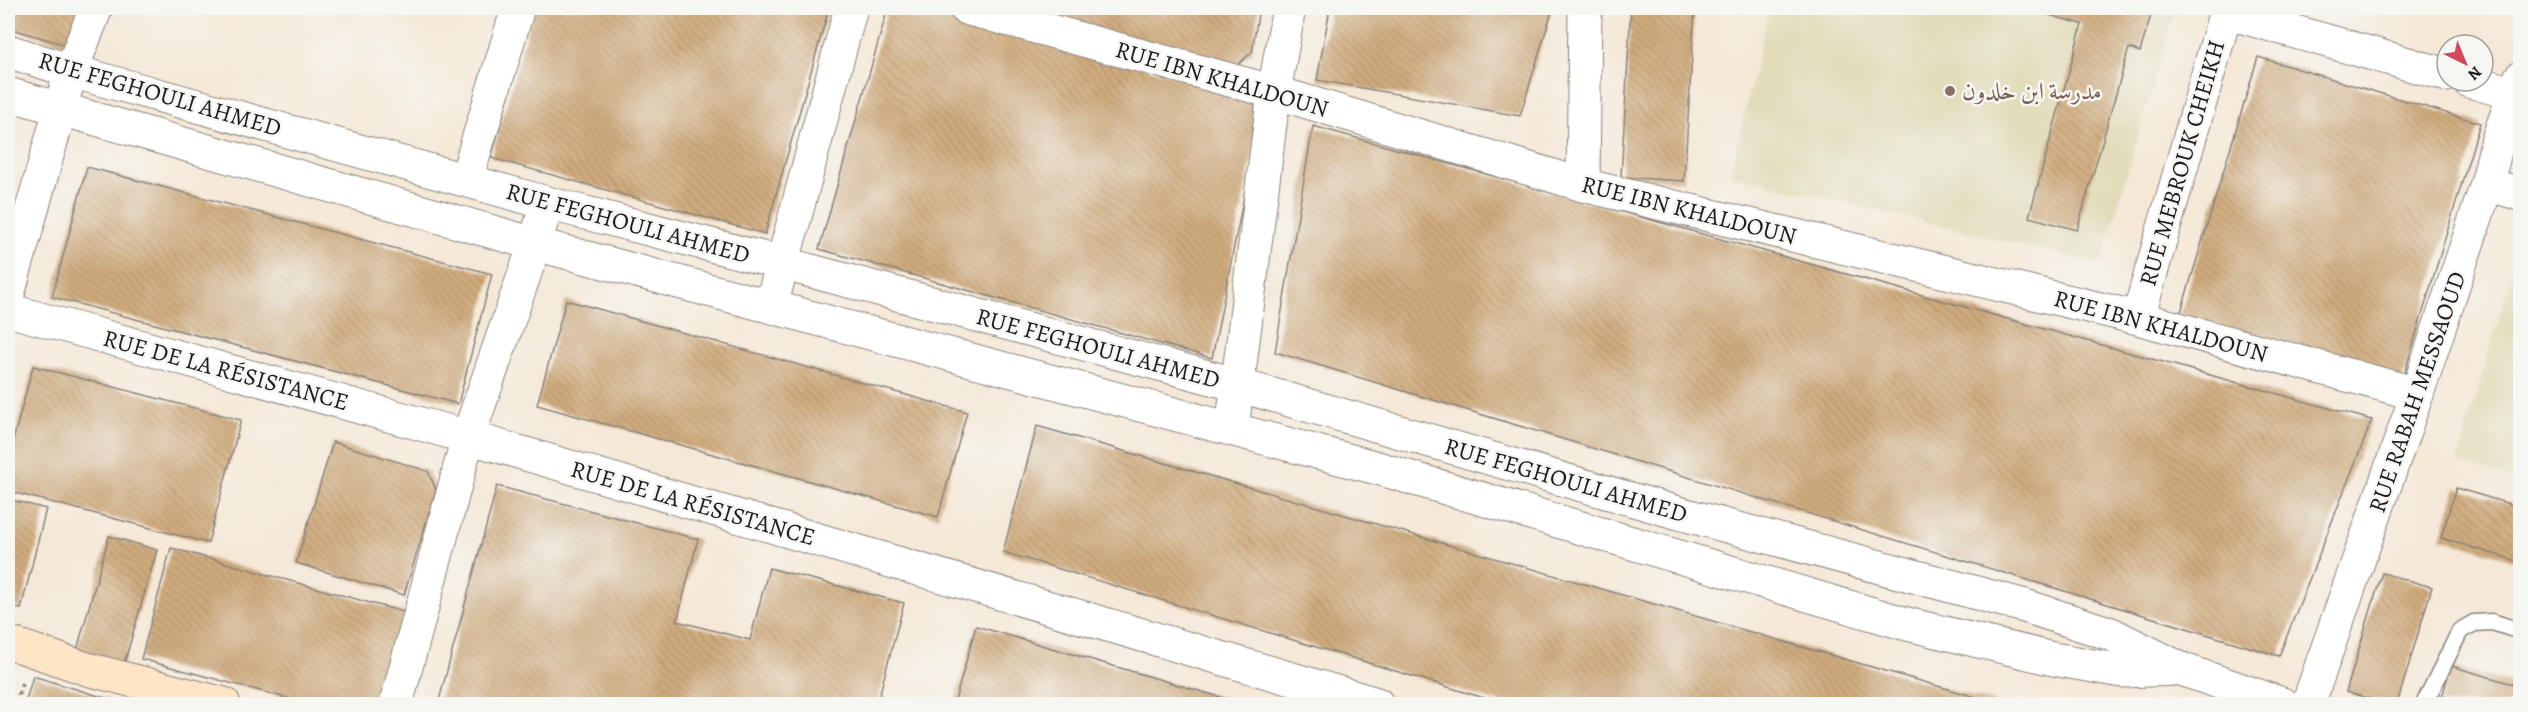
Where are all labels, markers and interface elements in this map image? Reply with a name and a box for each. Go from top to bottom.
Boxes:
street label: RUE IBN KHALDOUN [1112,33,1332,125]
north arrow [2435,33,2495,93]
street label: RUE MEBROUK CHEIKH [2132,36,2232,290]
street label: RUE FEGHOULI AHMED [35,44,285,144]
text: N [2463,61,2486,85]
place label: مدرسة ابن خلدون [1962,75,2102,107]
marker: مدرسة ابن خلدون [1943,84,1957,98]
street label: RUE IBN KHALDOUN [1578,168,1800,252]
street label: RUE FEGHOULI AHMED [503,175,753,271]
street label: RUE RABAH MESSAOUD [2361,267,2473,517]
street label: RUE IBN KHALDOUN [2051,282,2271,370]
street label: RUE FEGHOULI AHMED [973,300,1223,396]
street label: RUE DE LA RÉSISTANCE [100,322,352,418]
street label: RUE FEGHOULI AHMED [1441,430,1691,530]
street label: RUE DE LA RÉSISTANCE [567,453,819,553]

